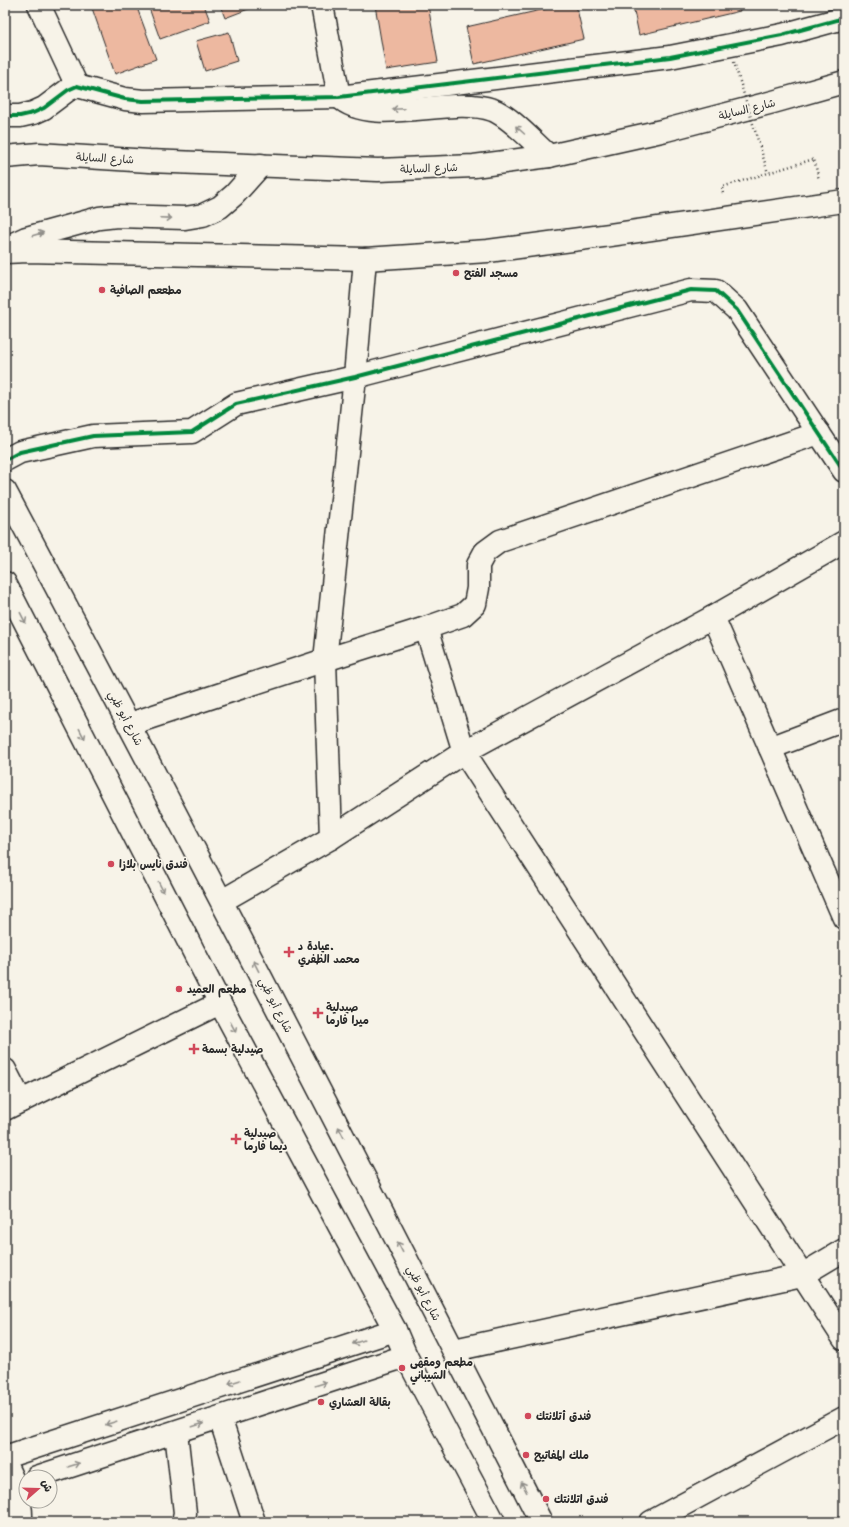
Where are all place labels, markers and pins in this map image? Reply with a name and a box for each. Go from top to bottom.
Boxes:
place label: مسجد الفتح [464,266,518,281]
marker: مسجد الفتح [451,268,461,278]
place label: مطععم الصافية [110,283,182,299]
marker: مطععم الصافية [97,285,107,295]
place label: فندق نايس بلازا [119,857,188,872]
marker: فندق نايس بلازا [106,859,116,869]
place label: عيادة د. محمد الظفري [298,939,360,968]
marker: عيادة د. محمد الظفري [283,946,295,958]
place label: مطعم العميد [187,982,246,998]
marker: مطعم العميد [174,984,184,994]
place label: صيدلية ميرا فارما [326,1000,369,1028]
marker: صيدلية ميرا فارما [313,1008,323,1018]
place label: صيدلية بسمة [202,1042,263,1057]
marker: صيدلية بسمة [189,1044,199,1054]
place label: صيدلية ديما فارما [244,1126,287,1154]
marker: صيدلية ديما فارما [231,1134,241,1144]
place label: مطعم ومقهى الشيباني [410,1355,473,1385]
marker: مطعم ومقهى الشيباني [397,1363,407,1373]
place label: بقالة العشاري [329,1395,391,1411]
marker: بقالة العشاري [316,1397,326,1407]
place label: فندق أتلانتك [536,1409,591,1424]
marker: فندق أتلانتك [523,1411,533,1421]
place label: ملك المفاتيح [534,1448,589,1463]
marker: ملك المفاتيح [521,1450,531,1460]
place label: فندق اتلانتك [554,1492,608,1507]
marker: فندق اتلانتك [541,1494,551,1504]

